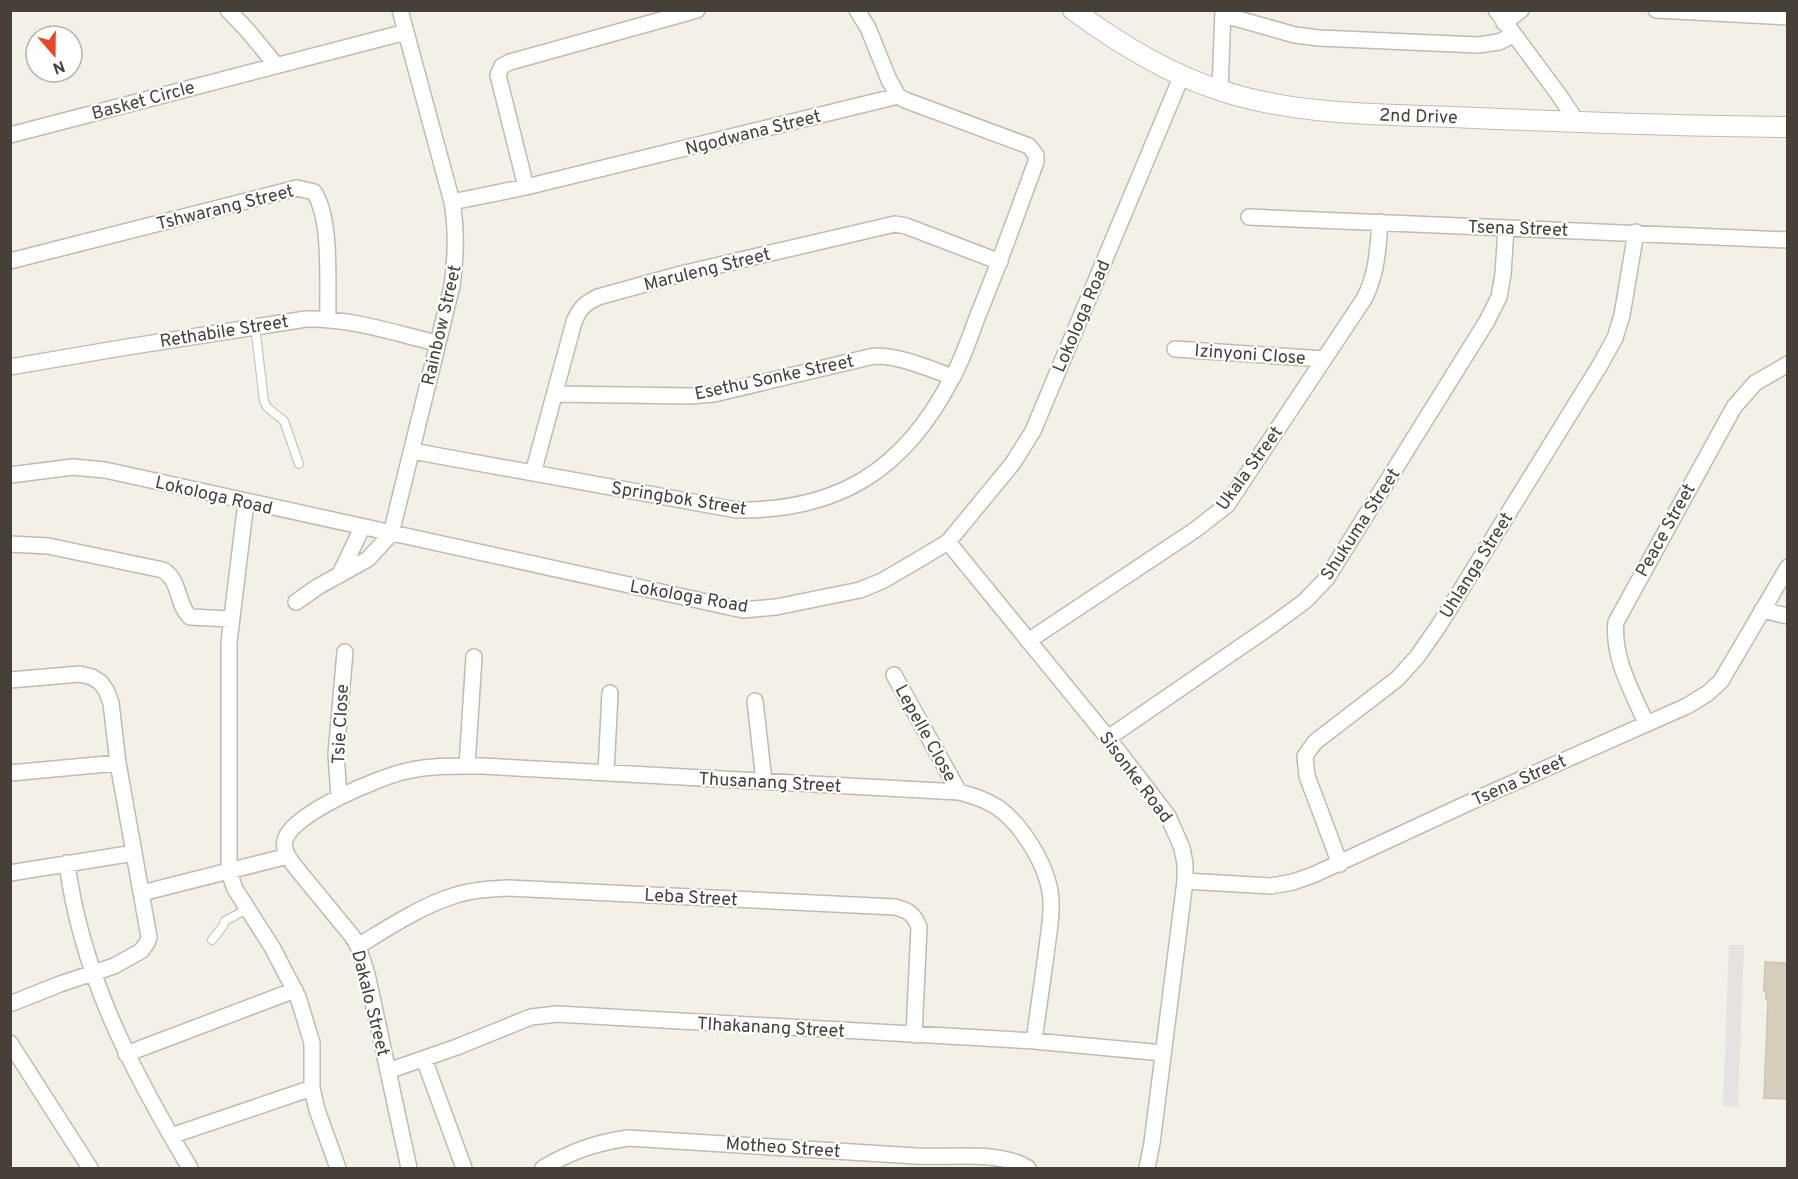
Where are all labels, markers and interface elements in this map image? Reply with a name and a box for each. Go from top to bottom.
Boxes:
north arrow [24,24,84,84]
text: N [50,55,67,78]
street label: Basket Circle [89,77,197,126]
street label: 2nd Drive [1379,104,1458,130]
street label: Ngodwana Street [683,105,824,161]
street label: Tshwarang Street [154,180,296,237]
street label: Tsena Street [1467,216,1569,243]
street label: Maruleng Street [642,244,773,297]
street label: Lokologa Road [1048,257,1116,376]
street label: Rainbow Street [417,263,467,388]
street label: Rethabile Street [158,311,290,354]
street label: Izinyoni Close [1194,340,1306,371]
street label: Esethu Sonke Street [693,350,856,407]
street label: Ukala Street [1212,422,1289,516]
street label: Shukuma Street [1316,464,1406,585]
street label: Lokologa Road [153,472,275,521]
street label: Springbok Street [609,477,748,522]
street label: Peace Street [1631,480,1701,581]
street label: Uhlanga Street [1435,508,1519,623]
street label: Lokologa Road [628,576,750,619]
street label: Lepelle Close [889,681,961,786]
street label: Tsie Close [328,683,355,765]
street label: Sisonke Road [1093,728,1177,828]
street label: Tsena Street [1469,750,1570,812]
street label: Thusanang Street [698,768,842,799]
street label: Leba Street [644,885,738,912]
street label: Dakalo Street [345,948,394,1059]
street label: Tlhakanang Street [696,1013,845,1044]
street label: Motheo Street [725,1133,841,1164]

